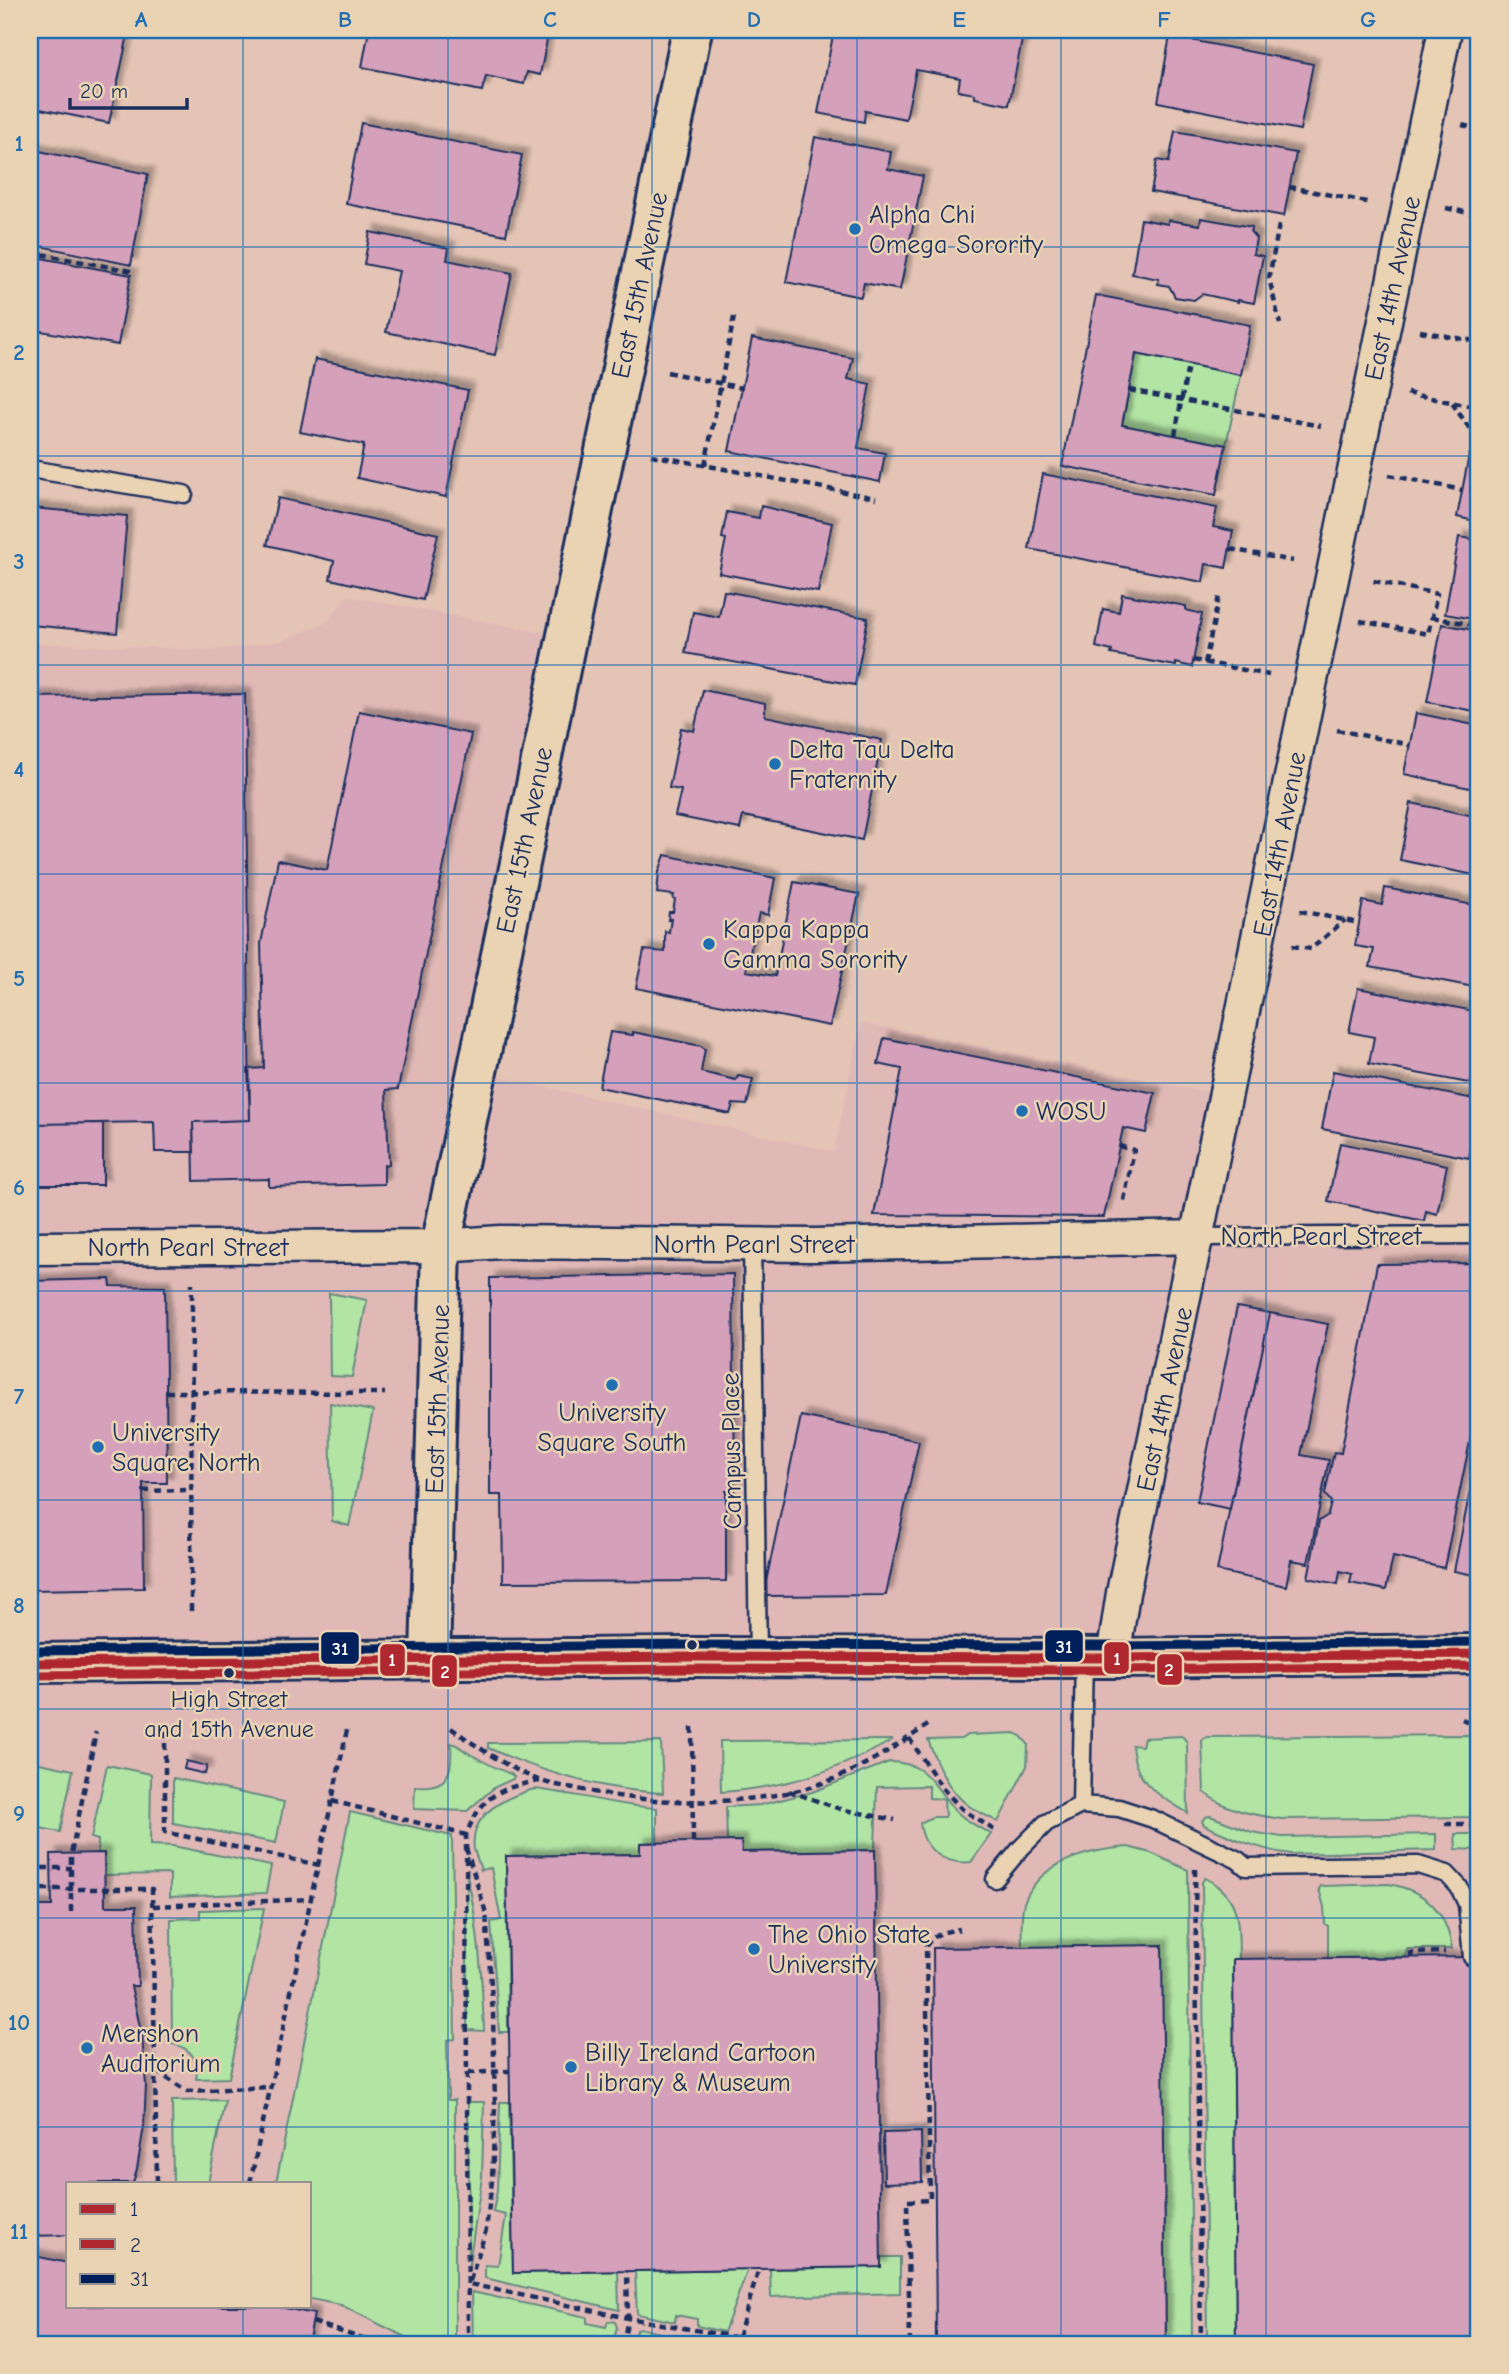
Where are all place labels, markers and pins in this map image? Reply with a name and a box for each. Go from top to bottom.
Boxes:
place label: Alpha Chi Omega Sorority [869,200,1044,260]
marker: Alpha Chi Omega Sorority [847,221,863,237]
place label: Delta Tau Delta Fraternity [789,735,955,795]
marker: Delta Tau Delta Fraternity [767,756,783,772]
place label: Kappa Kappa Gamma Sorority [723,915,908,975]
marker: Kappa Kappa Gamma Sorority [701,936,717,952]
place label: WOSU [1036,1097,1107,1127]
marker: WOSU [1014,1103,1030,1119]
marker: University Square South [604,1377,620,1393]
place label: University Square South [538,1398,686,1458]
place label: University Square North [112,1418,261,1478]
marker: University Square North [90,1439,106,1455]
unlabelled marker [685,1638,699,1652]
marker: High Street and 15th Avenue [222,1666,236,1680]
place label: High Street and 15th Avenue [144,1685,314,1743]
place label: The Ohio State University [768,1920,930,1980]
marker: The Ohio State University [746,1941,762,1957]
place label: Mershon Auditorium [101,2019,221,2079]
place label: Billy Ireland Cartoon Library & Museum [585,2038,816,2098]
marker: Mershon Auditorium [79,2040,95,2056]
marker: Billy Ireland Cartoon Library & Museum [563,2059,579,2075]

